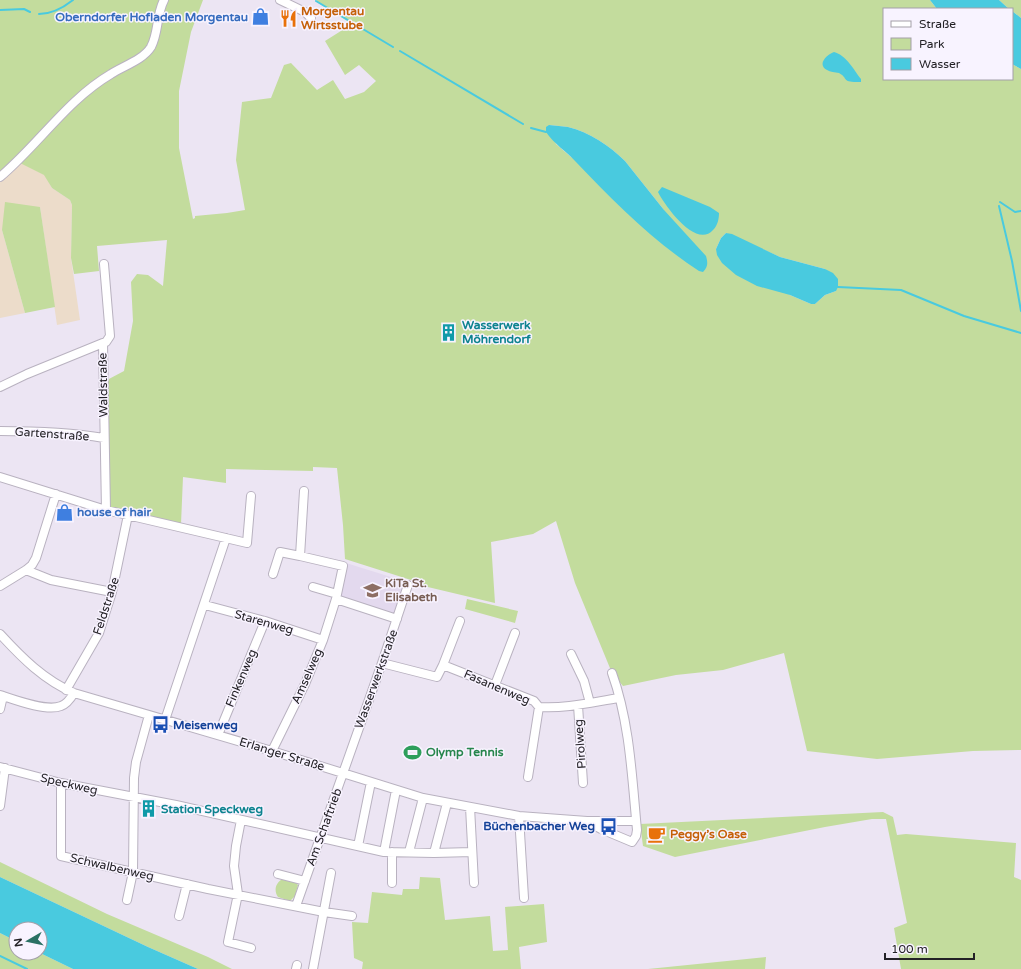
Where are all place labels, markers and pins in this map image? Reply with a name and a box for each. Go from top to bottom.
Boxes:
place label: Morgentau Wirtsstube [301,4,364,32]
shop icon: Oberndorfer Hofladen Morgentau [251,7,271,27]
restaurant icon: Morgentau Wirtsstube [278,8,298,28]
place label: Oberndorfer Hofladen Morgentau [55,10,248,25]
place label: Wasserwerk Möhrendorf [462,318,531,346]
building icon: Wasserwerk Möhrendorf [439,322,459,342]
shop icon: house of hair [54,502,74,522]
place label: house of hair [77,505,152,519]
place label: KiTa St. Elisabeth [385,576,437,604]
school or university icon: KiTa St. Elisabeth [362,580,382,600]
bus stop icon: Meisenweg [150,715,170,735]
place label: Meisenweg [173,718,238,733]
sports icon: Olymp Tennis [403,742,423,762]
place label: Olymp Tennis [426,745,504,760]
building icon: Station Speckweg [138,799,158,819]
place label: Station Speckweg [161,802,263,817]
bus stop icon: Büchenbacher Weg [598,816,618,836]
place label: Büchenbacher Weg [483,819,595,834]
cafe icon: Peggy’s Oase [647,824,667,844]
place label: Peggy’s Oase [670,827,747,842]

